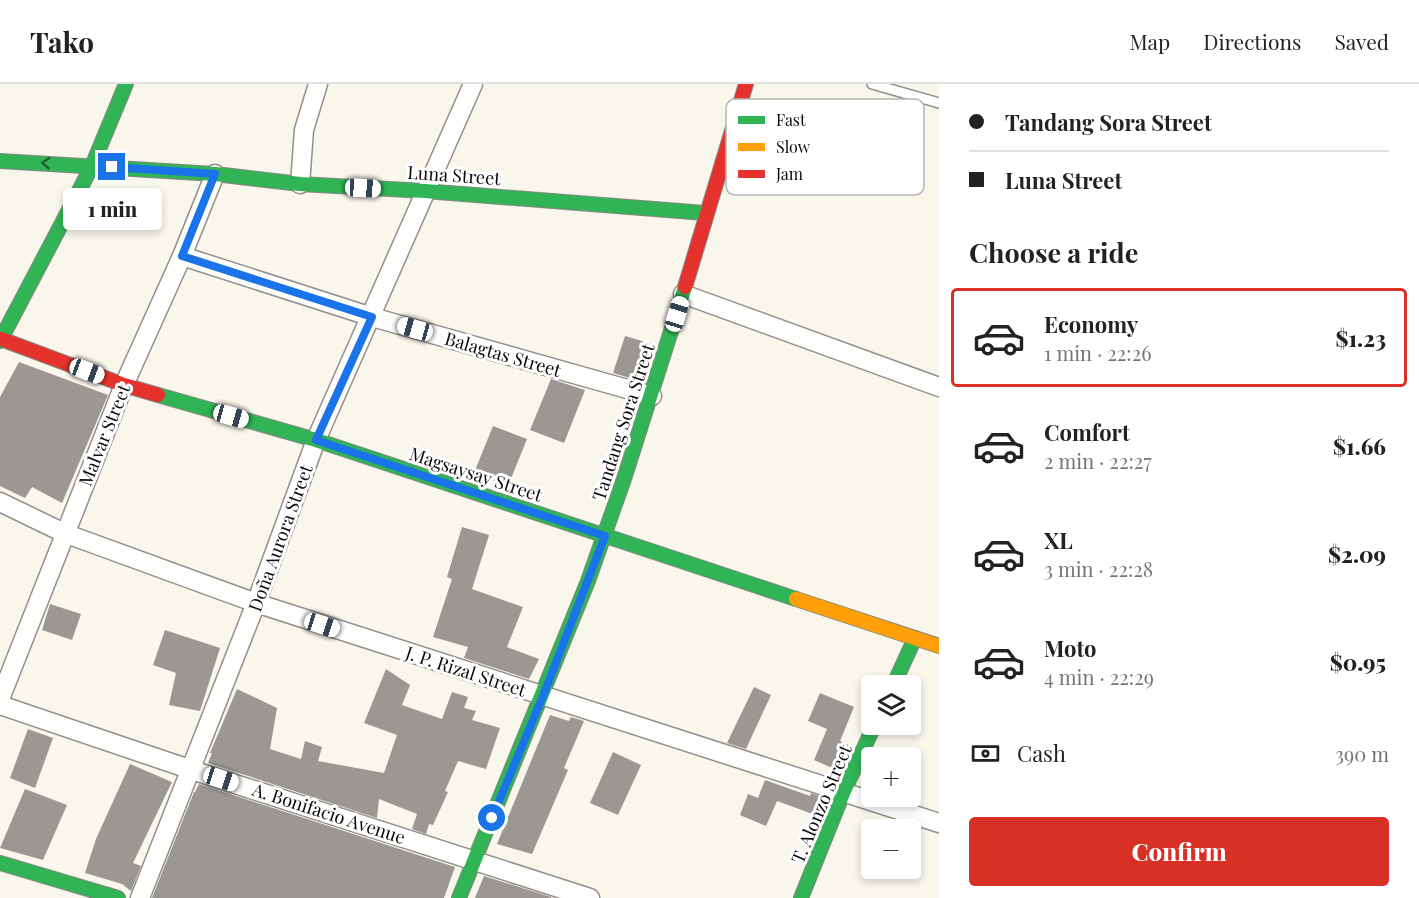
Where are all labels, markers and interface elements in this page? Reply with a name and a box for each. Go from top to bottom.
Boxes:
text: Tako [30,23,94,60]
text: Map [1129,27,1170,55]
text: Directions [1203,27,1301,55]
text: Saved [1334,27,1389,55]
legend [726,99,924,195]
text: Tandang Sora Street [1005,107,1212,137]
text: Fast [776,109,806,130]
text: Slow [776,136,811,157]
route end [98,153,125,180]
one-way arrow [41,157,50,170]
street label: Luna Street [407,160,502,190]
text: Jam [775,163,803,184]
text: Luna Street [1005,165,1122,195]
car [345,178,381,198]
callout: 1 min [63,188,162,230]
text: 1 min [88,195,137,222]
text: Choose a ride [969,234,1138,270]
car [663,294,691,334]
text: Economy [1044,309,1138,339]
icon: car [972,311,1026,365]
car [395,315,435,343]
text: $1.23 [1336,323,1386,353]
street label: Balagtas Street [442,326,565,382]
text: 1 min · 22:26 [1044,339,1152,366]
street label: Tandang Sora Street [586,340,660,504]
car [67,356,107,386]
street label: Malvar Street [73,380,136,489]
car [211,402,251,430]
text: Comfort [1044,417,1130,447]
icon: car [972,419,1026,473]
text: $1.66 [1333,431,1386,461]
street label: Magsaysay Street [407,441,546,507]
text: 2 min · 22:27 [1044,447,1152,474]
street label: Doña Aurora Street [242,461,318,615]
text: XL [1044,525,1073,555]
icon: car [972,527,1026,581]
text: $2.09 [1328,539,1386,569]
text: 3 min · 22:28 [1044,555,1153,582]
car [302,611,342,639]
text: Moto [1044,633,1097,663]
icon: car [972,635,1026,689]
street label: J. P. Rizal Street [402,640,530,702]
text: $0.95 [1330,647,1386,677]
text: 4 min · 22:29 [1044,663,1154,690]
map controls [861,675,921,879]
button: layers [861,675,921,735]
icon: cash [969,737,1002,770]
text: Cash [1017,738,1066,768]
street label: T. Alonzo Street [785,740,857,867]
text: 390 m [1335,740,1389,767]
button: + [861,747,921,807]
car [201,765,241,793]
street label: A. Bonifacio Avenue [248,777,409,849]
route start [478,804,505,831]
button: Confirm [969,817,1389,886]
button: − [861,819,921,879]

